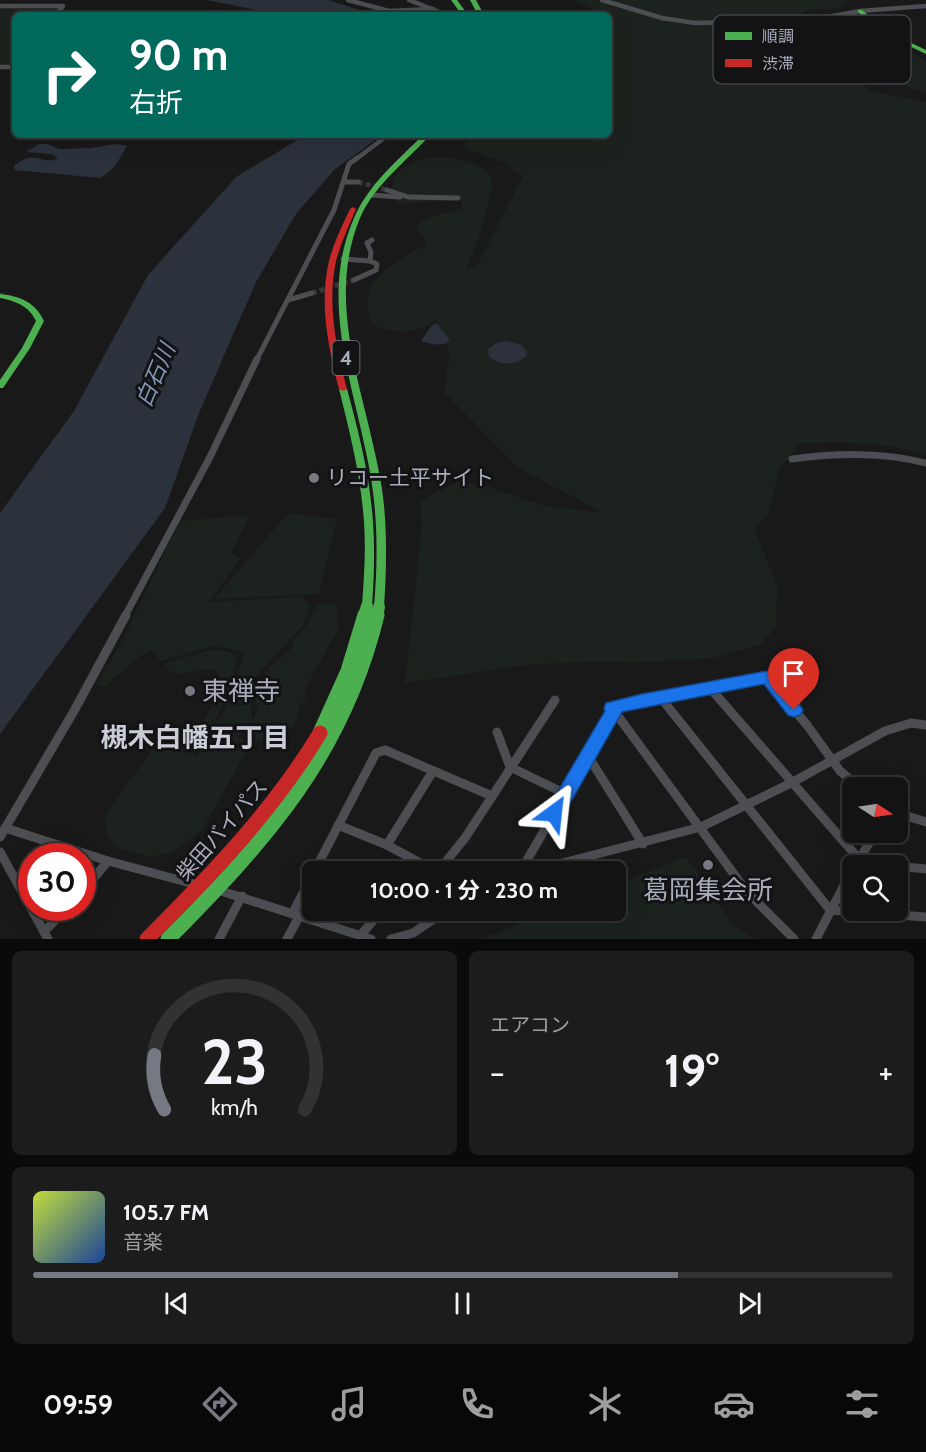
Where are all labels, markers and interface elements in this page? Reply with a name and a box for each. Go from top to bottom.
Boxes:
legend [713,15,911,84]
text: 順調 [762,27,794,46]
text: 90 m [129,29,228,81]
icon: right [30,36,108,114]
text: 渋滞 [762,54,794,73]
text: 右折 [129,86,183,119]
water label: 白石川 [130,338,182,411]
road number: 4 [332,341,360,375]
place label: リコー土平サイト [326,465,494,490]
marker: リコー土平サイト [307,471,321,485]
pin [768,648,819,710]
icon: arrive [777,657,810,690]
place label: 東禅寺 [202,675,280,707]
marker: 東禅寺 [183,684,197,698]
district label: 槻木白幡五丁目 [101,721,290,754]
street label: 柴田バイパス [171,774,272,885]
north arrow [842,777,908,843]
map controls [842,777,908,921]
position arrow [522,781,586,845]
speed limit sign: 30 [18,843,96,921]
button: search [842,855,908,921]
marker: 葛岡集会所 [701,858,715,872]
place label: 葛岡集会所 [643,874,773,906]
text: 10:00 · 1 分 · 230 m [370,877,558,904]
text: エアコン [490,1013,570,1037]
text: 23 [201,1024,268,1100]
text: 19° [664,1044,719,1098]
text: − [490,1052,505,1092]
text: + [878,1052,893,1092]
text: km/h [211,1094,258,1120]
text: 105.7 FM [123,1199,209,1226]
text: 音楽 [123,1230,163,1254]
icon: previous [160,1287,193,1320]
icon: pause [446,1287,479,1320]
icon: next [733,1287,766,1320]
icon: directions [199,1383,241,1425]
icon: music [328,1383,370,1425]
icon: phone [456,1383,498,1425]
icon: climate [584,1383,626,1425]
icon: car [713,1383,755,1425]
icon: filters [841,1383,883,1425]
text: 09:59 [43,1388,113,1421]

